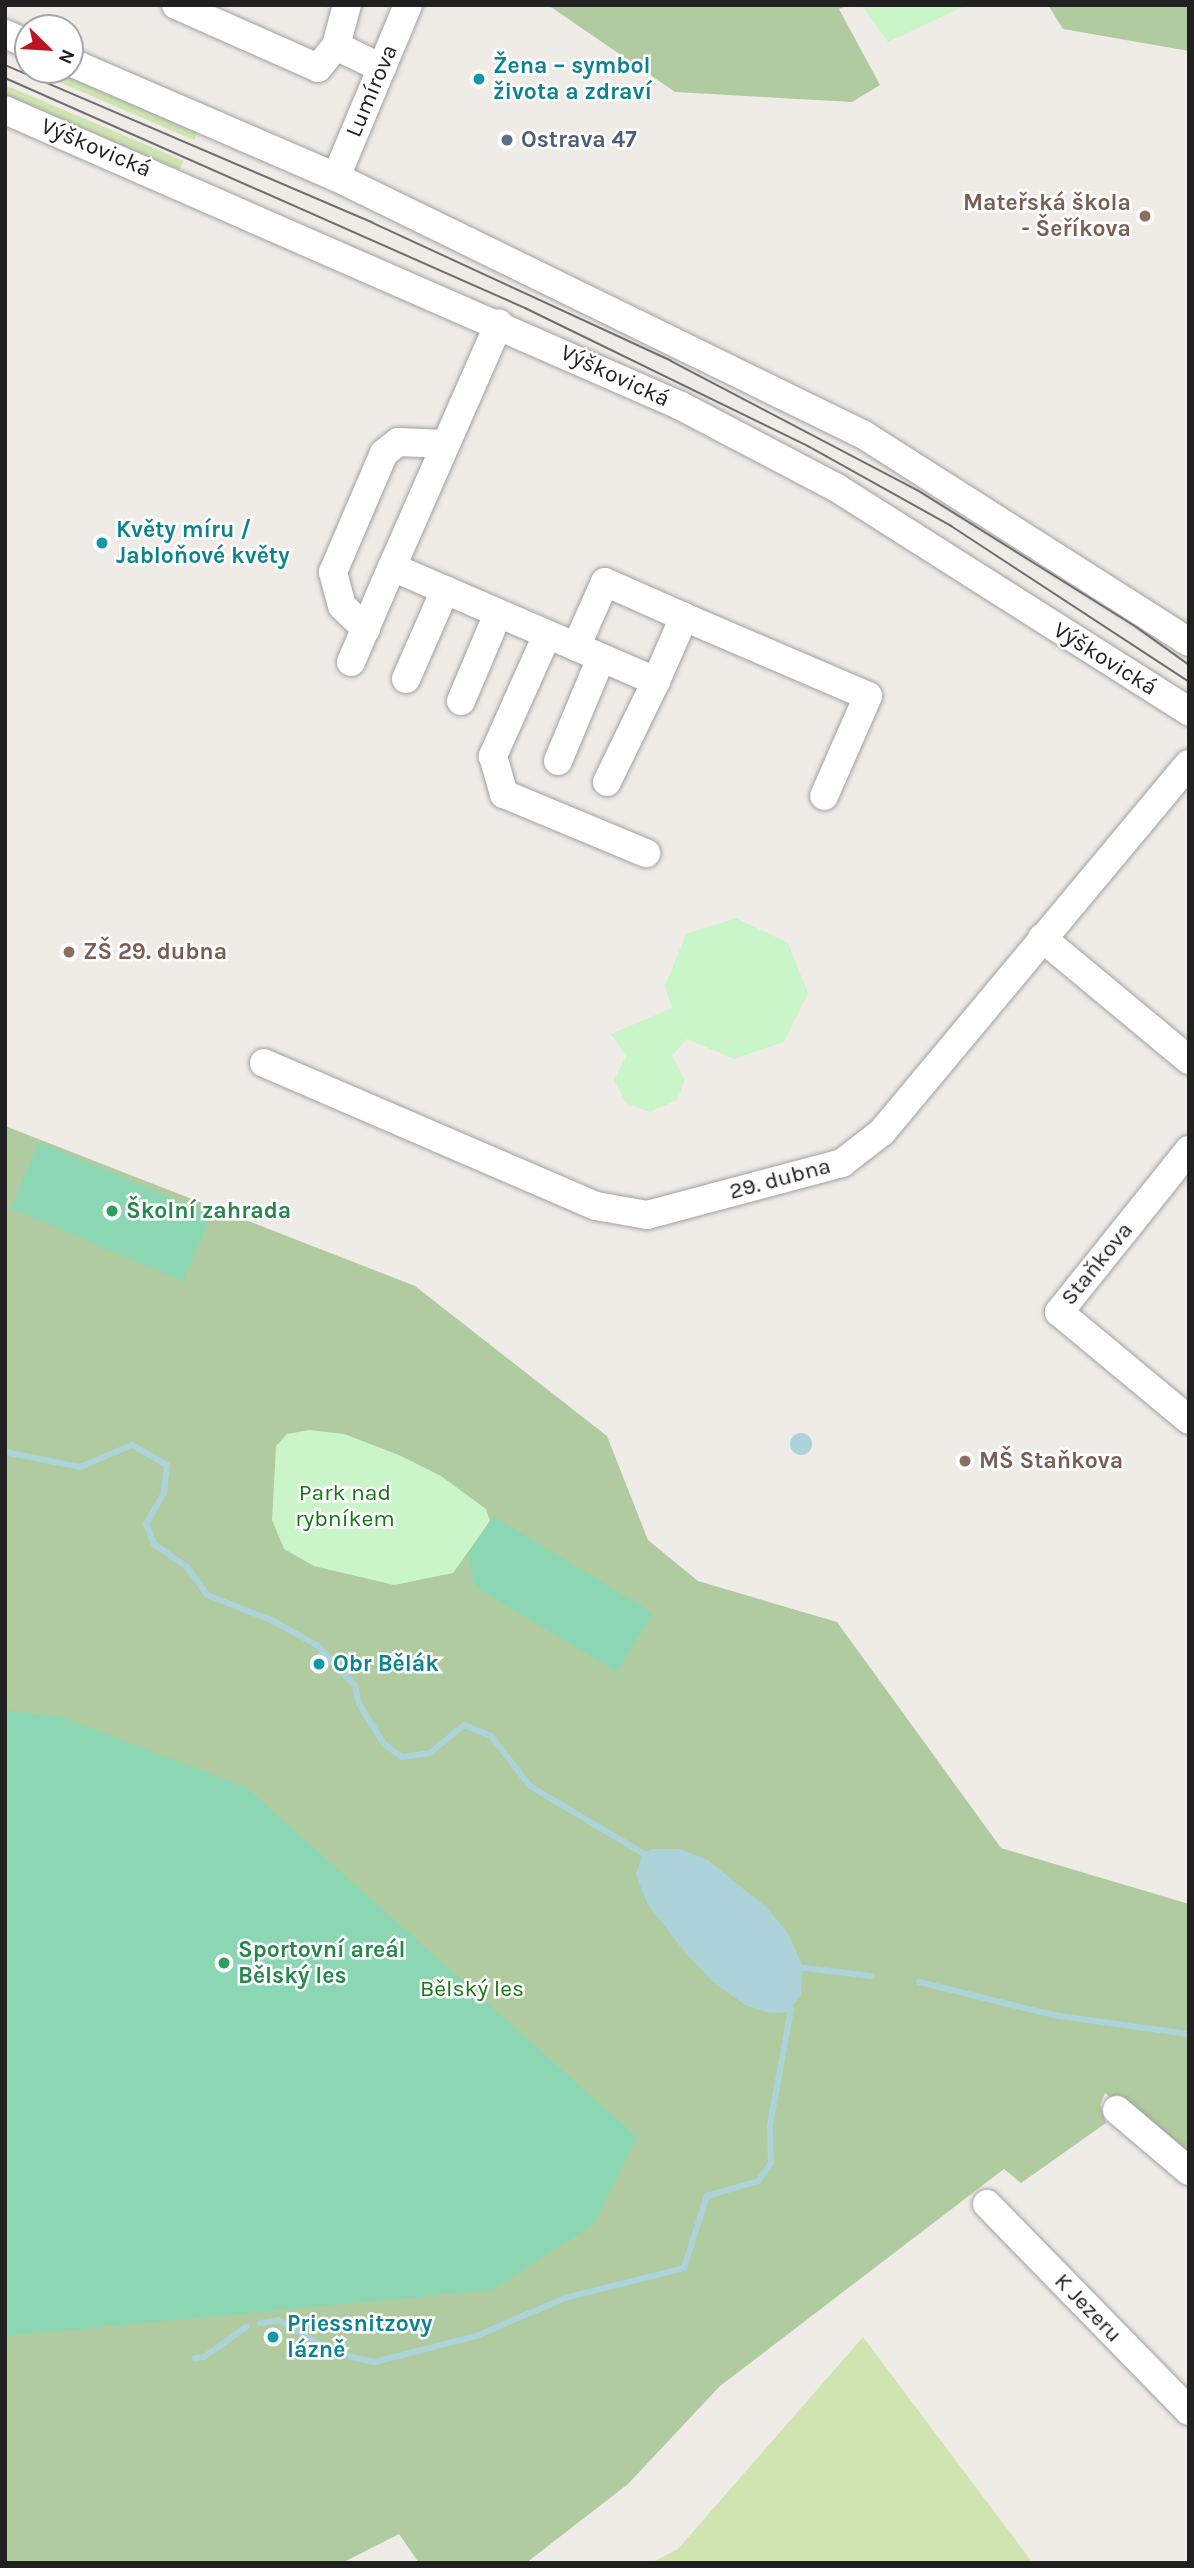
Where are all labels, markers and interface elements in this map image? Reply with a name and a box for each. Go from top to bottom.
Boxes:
north arrow [14,14,84,84]
street label: Lumírova [340,40,404,142]
text: N [54,46,79,67]
place label: Žena – symbol života a zdraví [493,52,652,106]
marker: Žena – symbol života a zdraví [471,71,487,87]
street label: Výškovická [37,112,155,184]
place label: Ostrava 47 [521,126,637,154]
marker: Ostrava 47 [499,132,515,148]
place label: Mateřská škola - Šeříkova [963,189,1131,243]
marker: Mateřská škola - Šeříkova [1137,208,1153,224]
street label: Výškovická [556,339,674,413]
place label: Květy míru / Jabloňové květy [116,516,289,570]
marker: Květy míru / Jabloňové květy [94,535,110,551]
street label: Výškovická [1048,616,1162,702]
place label: ZŠ 29. dubna [83,938,227,966]
marker: ZŠ 29. dubna [61,944,77,960]
street label: 29. dubna [726,1152,834,1206]
place label: Školní zahrada [126,1197,291,1225]
marker: Školní zahrada [104,1203,120,1219]
street label: Staňkova [1055,1217,1139,1311]
place label: MŠ Staňkova [979,1447,1123,1475]
marker: MŠ Staňkova [957,1453,973,1469]
park label: Park nad rybníkem [295,1479,395,1533]
place label: Obr Bělák [333,1650,439,1678]
marker: Obr Bělák [311,1656,327,1672]
place label: Sportovní areál Bělský les [238,1936,406,1990]
marker: Sportovní areál Bělský les [216,1955,232,1971]
park label: Bělský les [420,1975,524,2003]
street label: K Jezeru [1048,2268,1128,2348]
place label: Priessnitzovy lázně [287,2310,432,2364]
marker: Priessnitzovy lázně [265,2329,281,2345]

